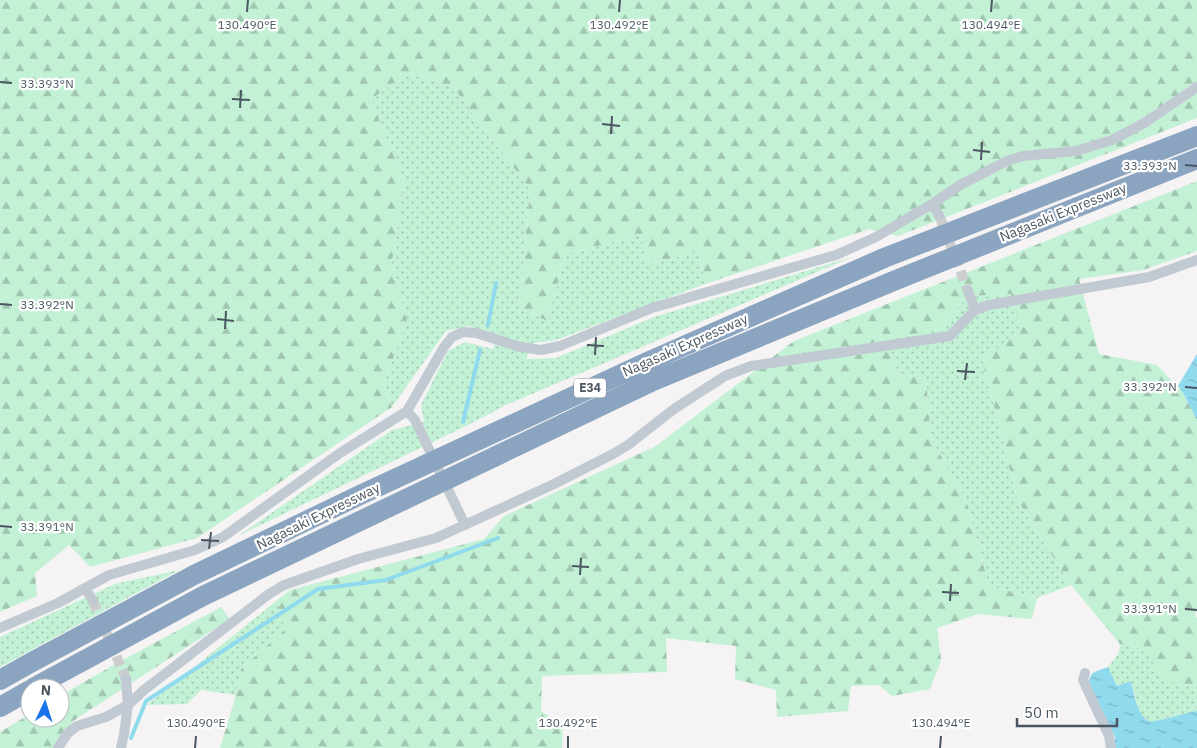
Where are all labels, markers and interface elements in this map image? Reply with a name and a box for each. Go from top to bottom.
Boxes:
text: 130.490°E [217,17,277,32]
text: 130.492°E [589,17,649,32]
text: 130.494°E [961,17,1021,32]
text: 33.393°N [20,76,74,91]
text: 33.393°N [1123,158,1177,173]
street label: Nagasaki Expressway [997,178,1129,246]
text: 33.392°N [20,297,74,312]
street label: Nagasaki Expressway [620,309,750,381]
road number: E34 [574,378,606,398]
text: 33.392°N [1123,379,1177,394]
street label: Nagasaki Expressway [253,478,383,554]
text: 33.391°N [20,519,74,534]
text: 33.391°N [1123,601,1177,616]
north arrow [20,678,70,728]
text: N [40,681,52,699]
scale bar [1017,696,1117,728]
text: 50 m [1024,703,1059,722]
text: 130.490°E [166,715,226,730]
text: 130.492°E [538,715,598,730]
text: 130.494°E [911,715,971,730]

